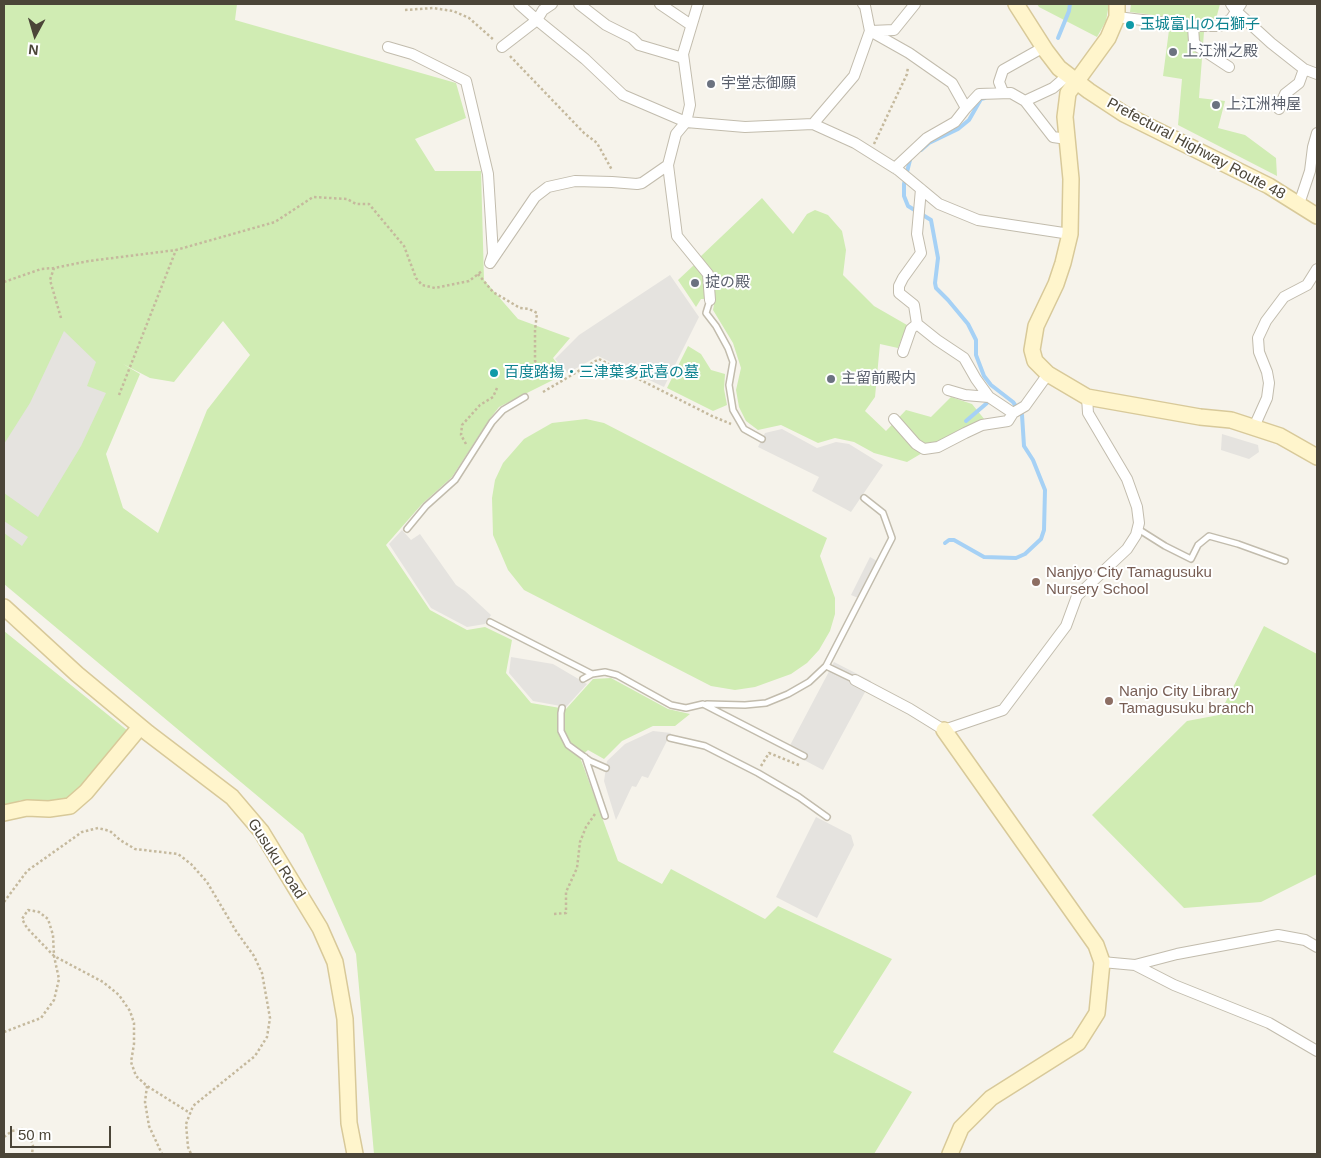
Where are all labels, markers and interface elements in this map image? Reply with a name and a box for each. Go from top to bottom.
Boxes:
north arrow [10,10,60,60]
place label: 玉城富山の石獅子 [1140,16,1260,34]
marker: 玉城富山の石獅子 [1124,19,1136,31]
text: N [28,41,39,58]
place label: 上江洲之殿 [1183,43,1258,61]
marker: 上江洲之殿 [1167,46,1179,58]
place label: 宇堂志御願 [721,75,796,93]
marker: 宇堂志御願 [705,78,717,90]
street label: Prefectural Highway Route 48 [1104,94,1288,204]
place label: 上江洲神屋 [1226,96,1301,114]
marker: 上江洲神屋 [1210,99,1222,111]
place label: 掟の殿 [705,274,750,292]
marker: 掟の殿 [689,277,701,289]
place label: 百度踏揚・三津葉多武喜の墓 [504,364,699,382]
marker: 百度踏揚・三津葉多武喜の墓 [488,367,500,379]
place label: 主留前殿内 [841,370,916,388]
marker: 主留前殿内 [825,373,837,385]
place label: Nanjyo City Tamagusuku Nursery School [1046,564,1212,599]
marker: Nanjyo City Tamagusuku Nursery School [1030,576,1042,588]
place label: Nanjo City Library Tamagusuku branch [1119,683,1254,718]
marker: Nanjo City Library Tamagusuku branch [1103,695,1115,707]
street label: Gusuku Road [243,816,309,902]
scale bar [12,1116,114,1148]
text: 50 m [18,1126,51,1143]

